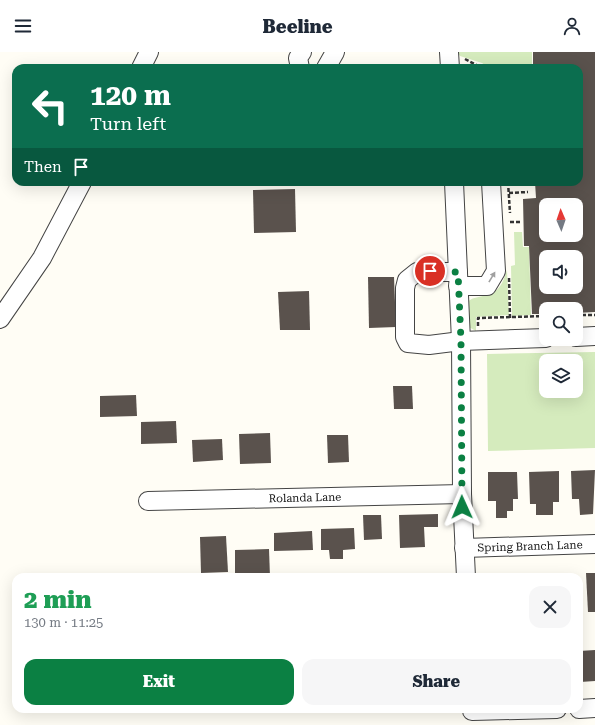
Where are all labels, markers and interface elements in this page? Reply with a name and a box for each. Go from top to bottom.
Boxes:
icon: menu [12,15,34,37]
icon: person [561,15,583,37]
text: Beeline [262,16,333,37]
text: 120 m [90,79,171,112]
icon: left [24,80,76,132]
text: Turn left [90,113,166,134]
icon: arrive [70,156,92,178]
text: Then [24,158,62,176]
north arrow [539,198,583,242]
map controls [539,198,583,398]
button: sound [539,250,583,294]
pin [413,254,447,288]
icon: arrive [419,260,441,282]
one-way arrow [489,271,496,283]
button: search [539,302,583,346]
button: layers [539,354,583,398]
position arrow [441,486,483,528]
street label: Rolanda Lane [269,490,341,505]
street label: Spring Branch Lane [477,538,583,554]
text: 2 min [24,586,91,614]
button: close [529,586,571,628]
text: 130 m · 11:25 [24,615,103,630]
button: Exit [24,659,294,705]
button: Share [302,659,571,705]

